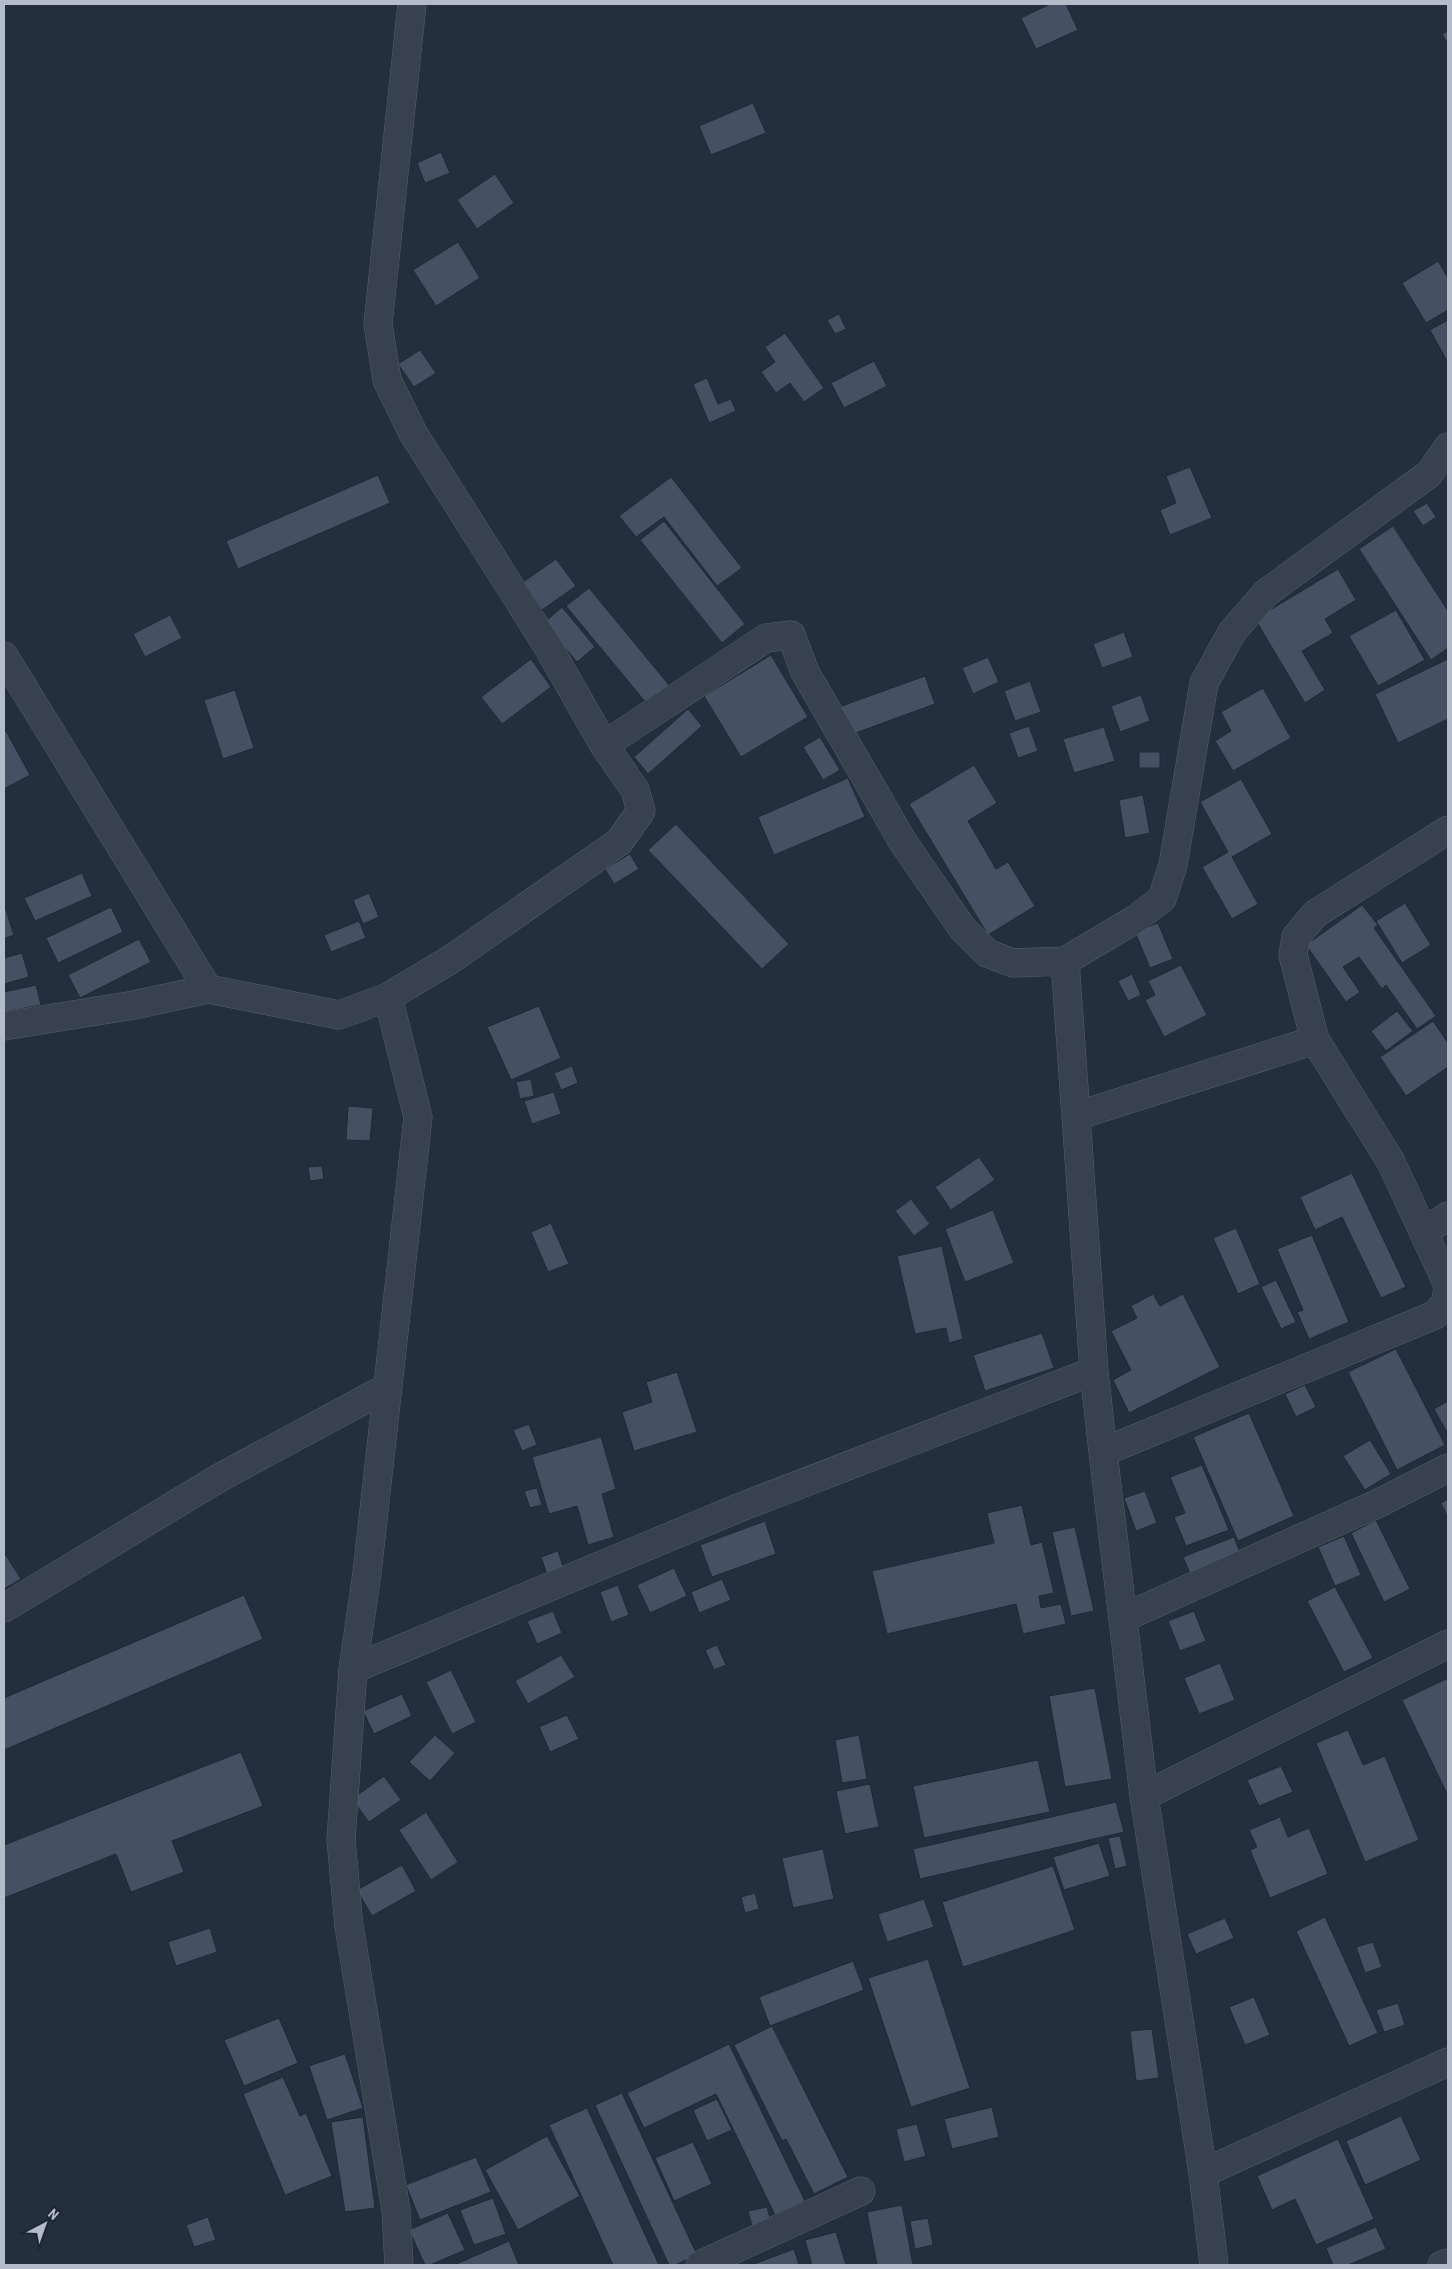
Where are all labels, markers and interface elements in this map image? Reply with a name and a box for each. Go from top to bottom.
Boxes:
north arrow [20,2199,70,2249]
text: N [45,2205,62,2223]

